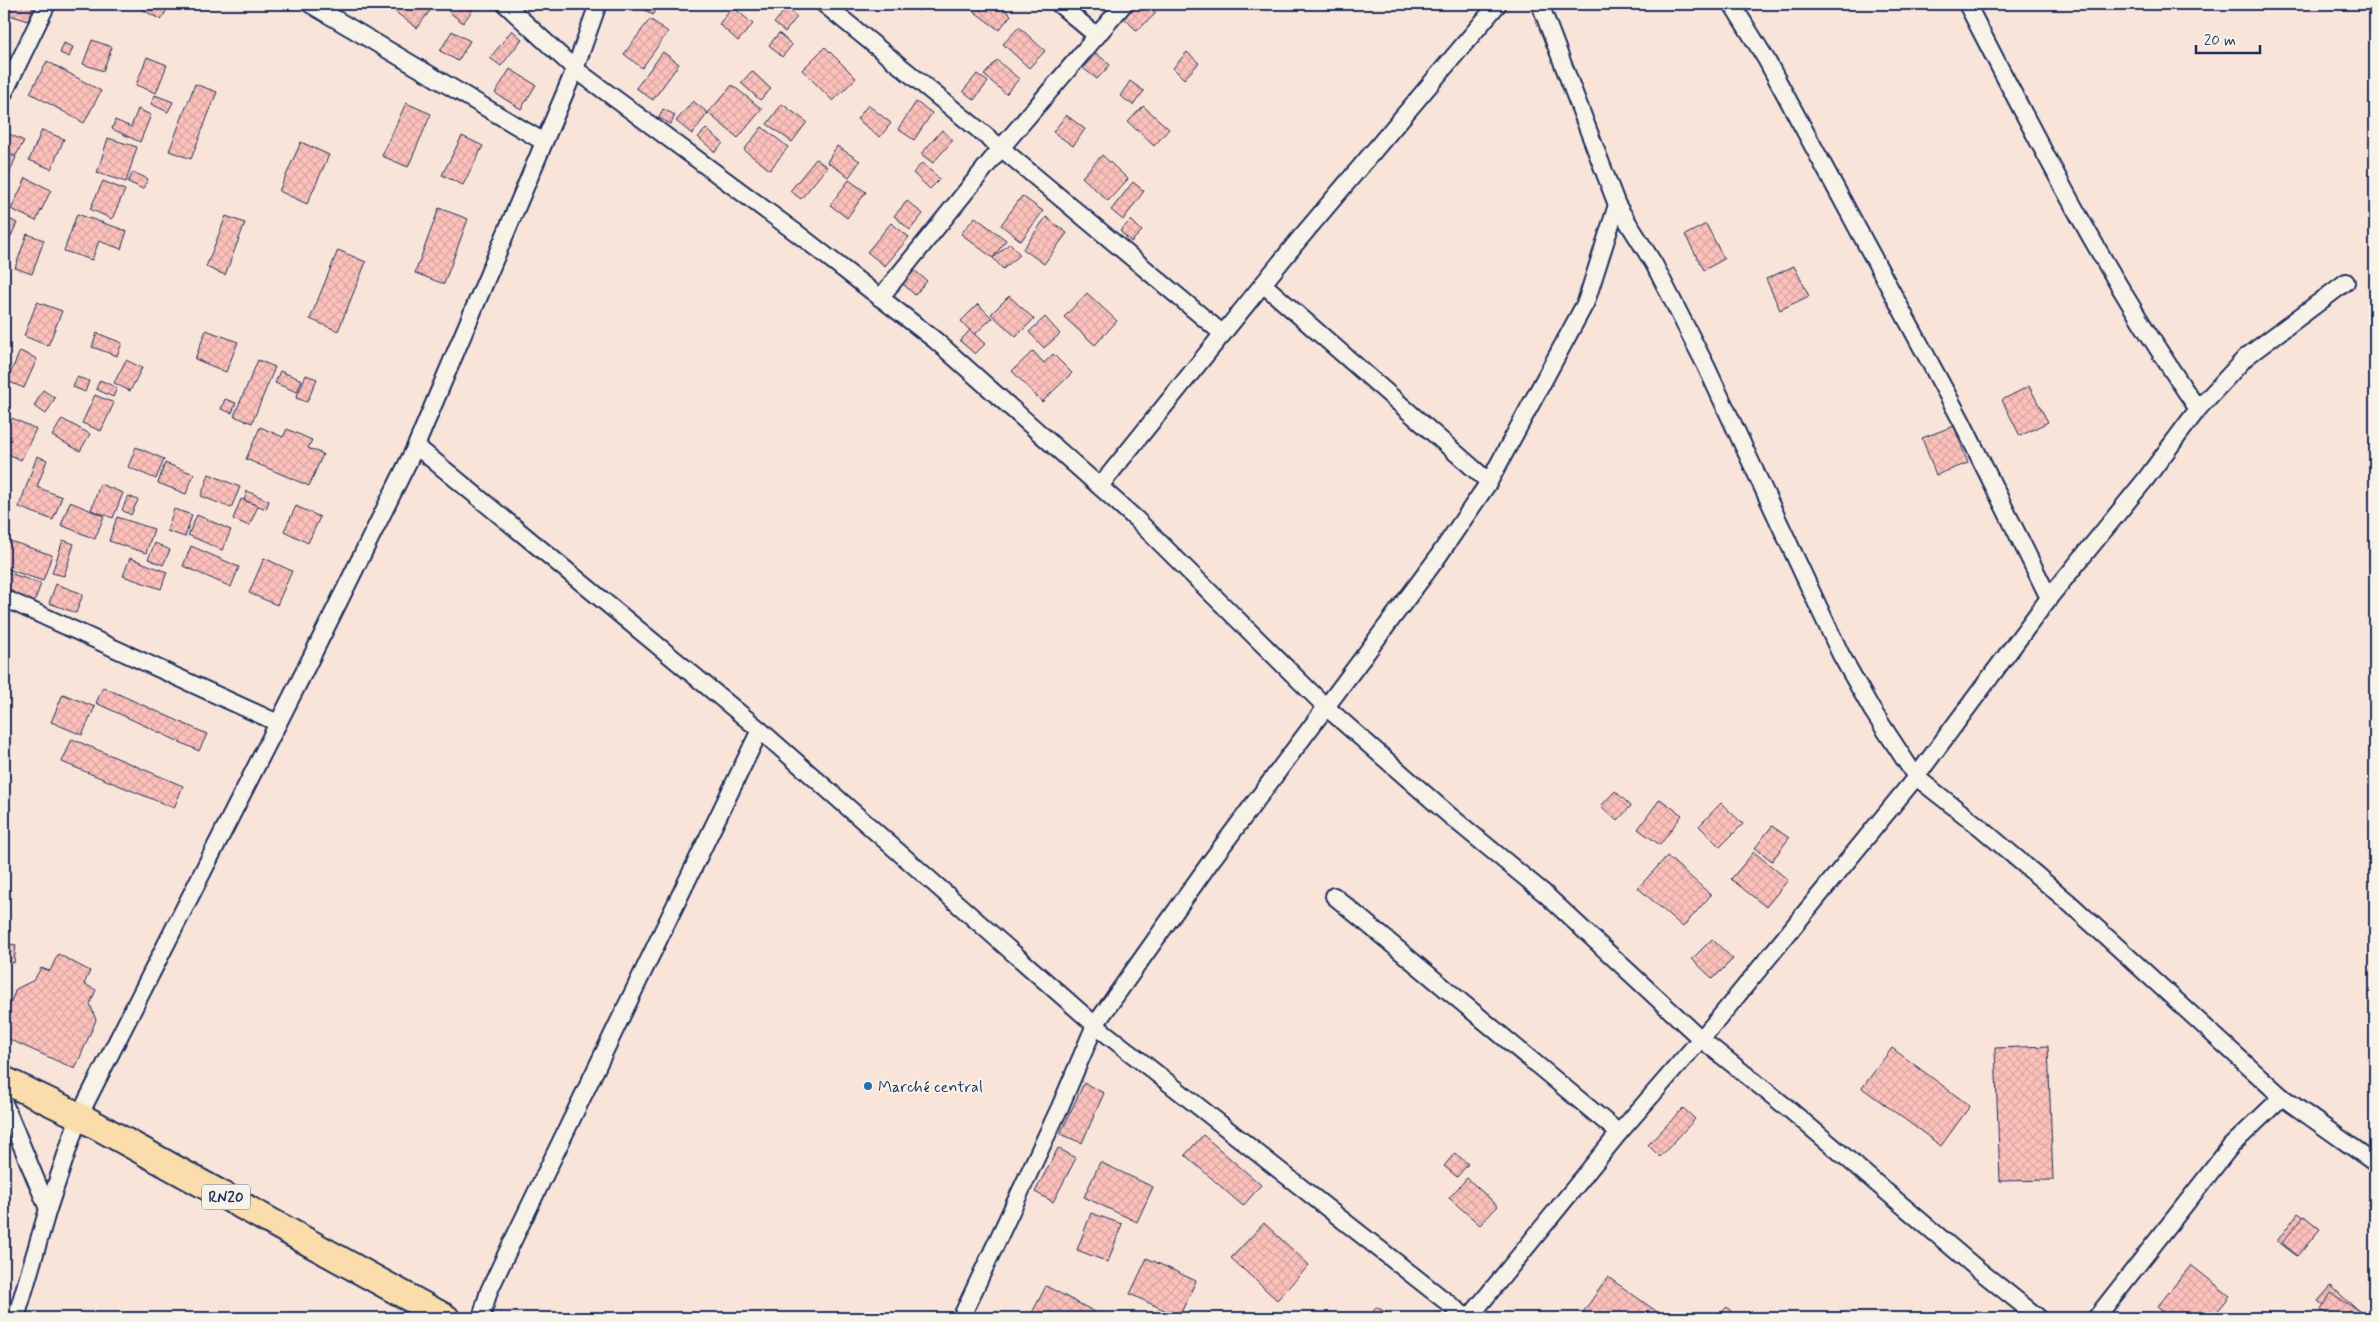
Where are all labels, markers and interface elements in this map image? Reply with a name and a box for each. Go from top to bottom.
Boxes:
scale bar [2196,22,2260,54]
text: 20 m [2204,31,2236,51]
place label: Marché central [878,1077,983,1098]
marker: Marché central [862,1080,874,1092]
road number: RN20 [202,1184,250,1210]

